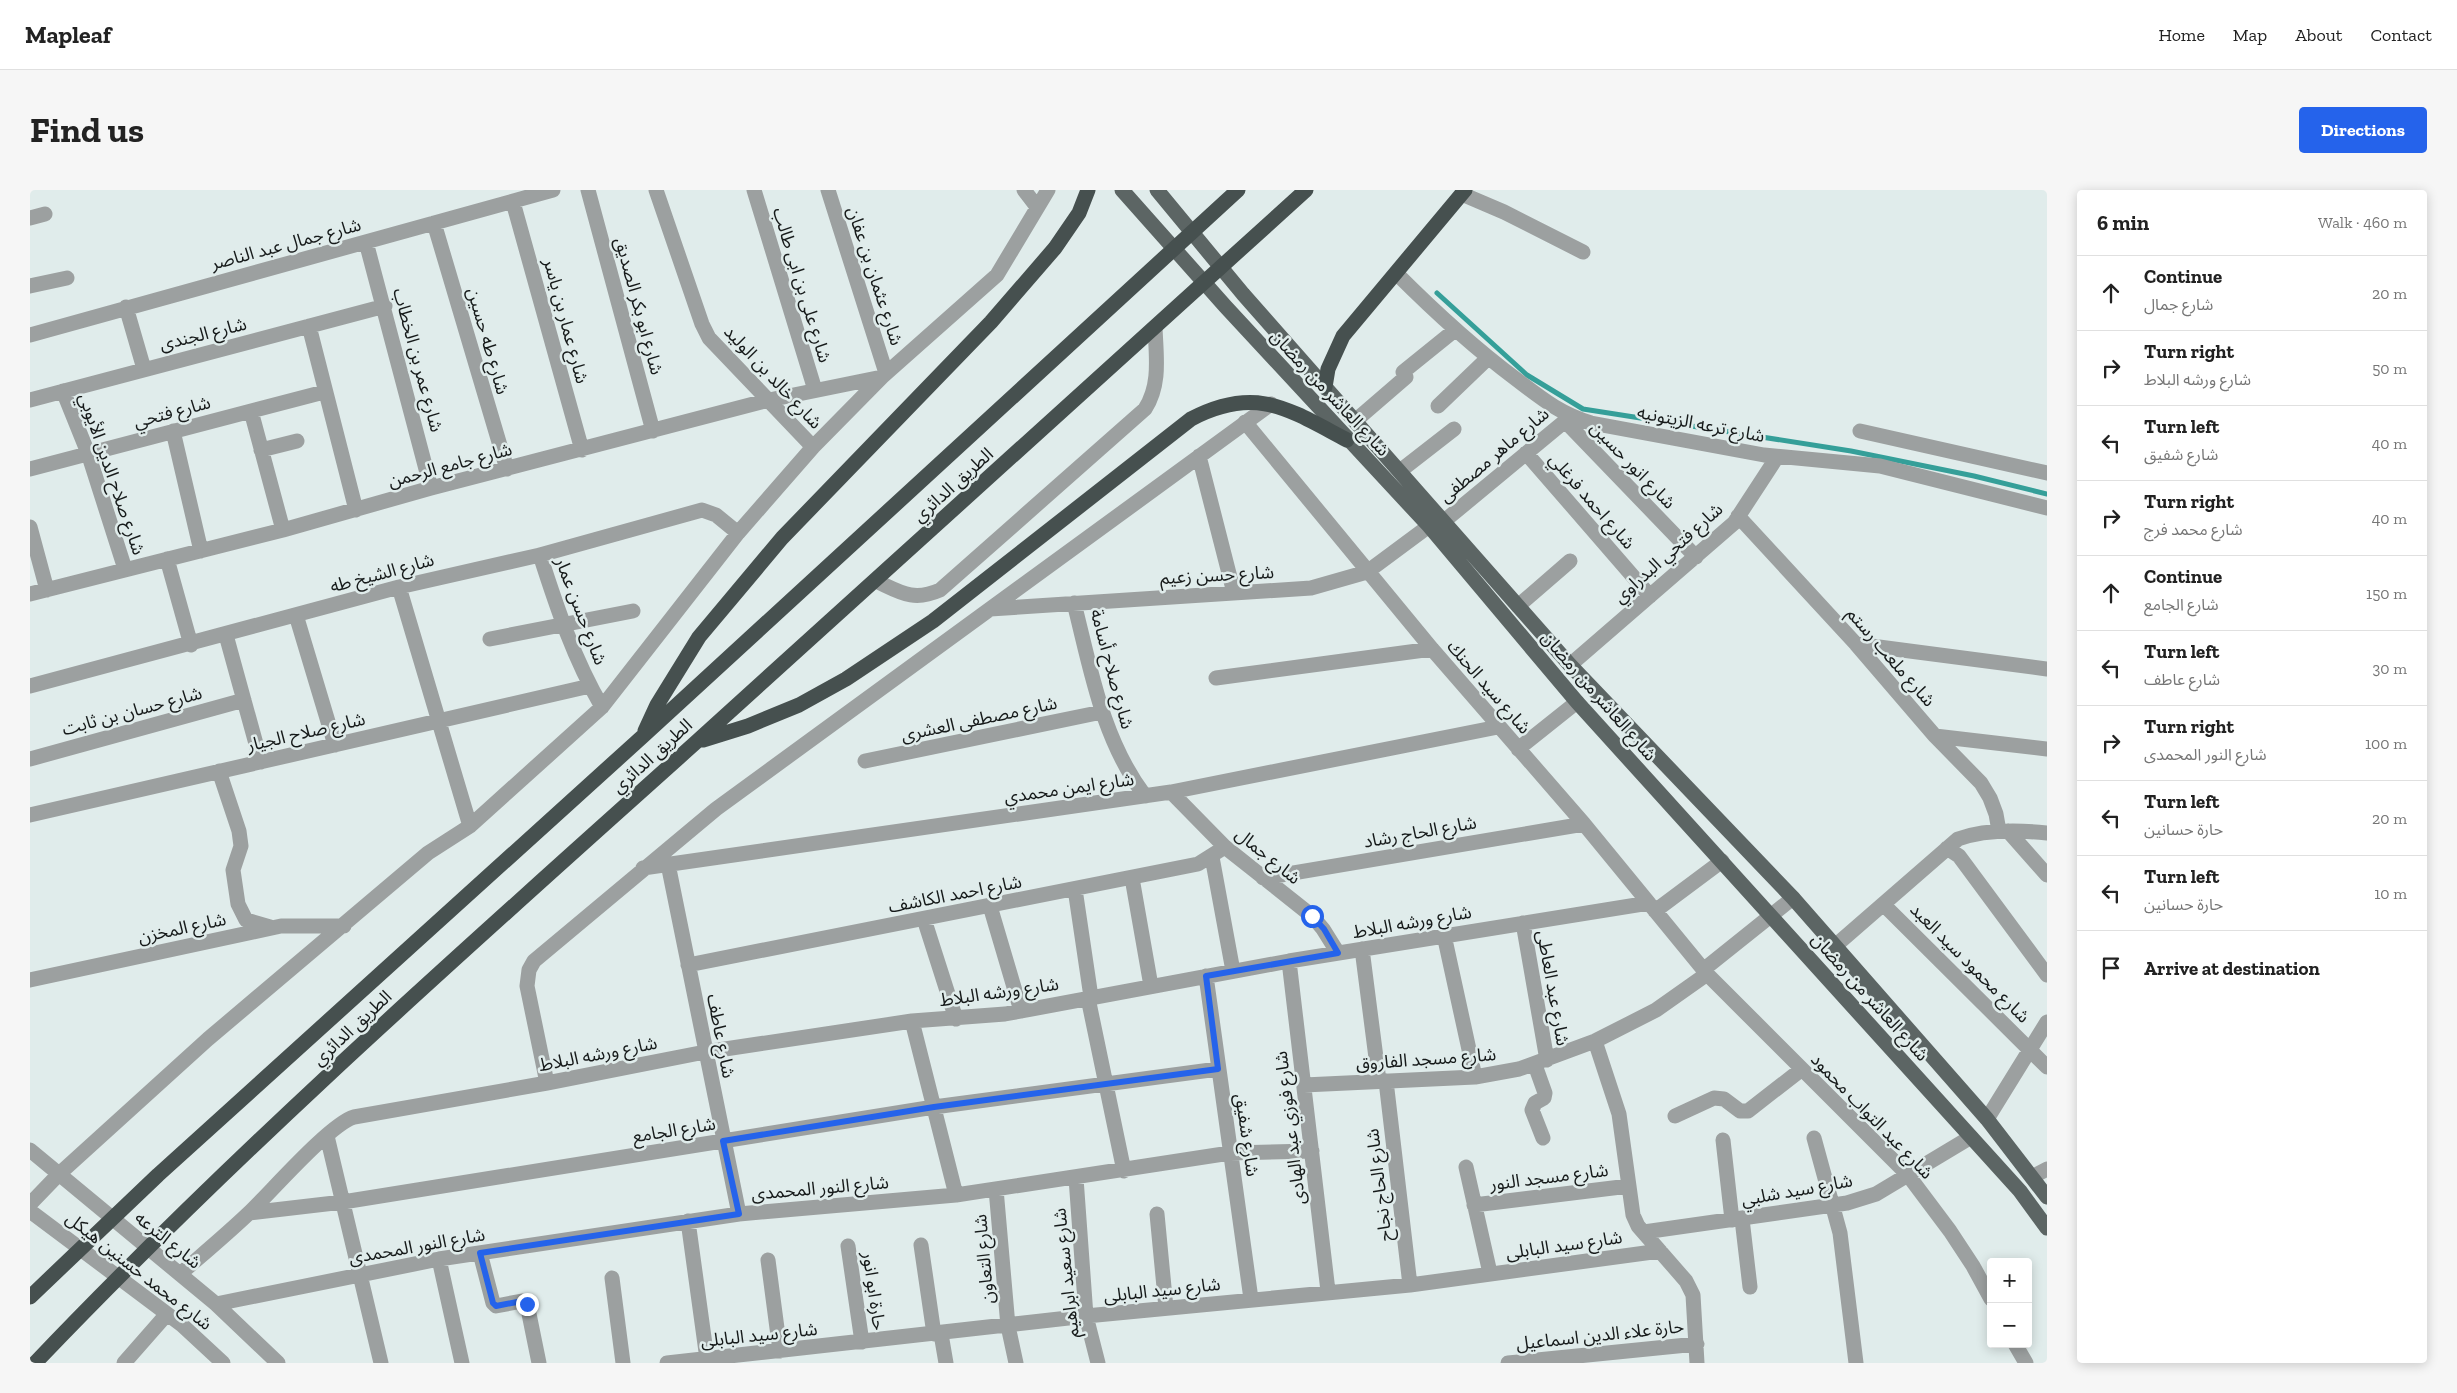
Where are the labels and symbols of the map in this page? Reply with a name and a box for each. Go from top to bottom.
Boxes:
street label: شارع عثمان بن عفان [839,204,908,349]
street label: شارع على بن ابى طالب [765,205,836,366]
street label: شارع جمال عبد الناصر [207,213,364,278]
street label: شارع ابو بكر الصديق [607,235,668,378]
street label: شارع عمار بن ياسر [536,255,593,387]
street label: شارع طه حسين [459,285,514,398]
street label: شارع عمر بن الخطاب [385,286,448,435]
street label: شارع الجندى [157,313,250,358]
street label: شارع خالد بن الوليد [717,321,827,435]
street label: شارع العاشر من رمضان [1264,325,1394,463]
street label: شارع صلاح الدين الأيوبي [71,390,150,559]
street label: شارع فتحي [131,391,214,436]
street label: شارع ترعه الزيتونيه [1635,401,1767,450]
street label: شارع ماهر مصطفى [1435,403,1555,510]
street label: شارع انور حسين [1584,417,1680,515]
street label: شارع جامع الرحمن [386,438,515,495]
street label: الطريق الدائري [908,443,999,529]
street label: شارع احمد فرغلي [1542,448,1640,556]
street label: شارع فتحي البدراوي [1609,498,1729,610]
street label: شارع الشيخ طه [328,549,437,600]
street label: شارع حسن عمار [547,553,612,669]
street label: شارع حسن زعيم [1159,561,1275,592]
street label: شارع ملعب رستم [1840,603,1940,713]
street label: شارع صلاح أسامة [1082,606,1139,732]
street label: شارع العاشر من رمضان [1534,627,1661,767]
street label: شارع سيد الحنك [1440,636,1536,740]
street label: شارع حسان بن ثابت [60,682,205,743]
street label: شارع مصطفى العشرى [899,692,1060,749]
street label: شارع صلاح الجيار [244,708,368,759]
street label: الطريق الدائري [607,714,698,800]
street label: شارع ايمن محمدي [1003,768,1136,811]
street label: شارع الحاج رشاد [1362,811,1479,856]
street label: شارع جمال [1229,823,1305,891]
street label: شارع احمد الكاشف [886,870,1024,921]
street label: شارع محمود سيد العبد [1903,899,2034,1030]
street label: شارع ورشه البلاط [1351,901,1474,946]
route start [1301,905,1324,928]
street label: شارع المخزن [136,908,229,951]
street label: شارع عبد العاطى [1529,928,1574,1048]
street label: شارع العاشر من رمضان [1804,928,1933,1068]
street label: شارع ورشه البلاط [938,973,1061,1014]
street label: الطريق الدائري [308,986,398,1072]
street label: شارع عاطف [699,992,740,1081]
street label: شارع ورشه البلاط [537,1032,660,1079]
street label: شارع مسجد الفاروق [1355,1043,1497,1078]
street label: شارع عبد التواب محمود [1804,1048,1938,1186]
street label: شارع فوزي عبد الهادى [1270,1050,1313,1206]
street label: شارع شفيق [1227,1092,1264,1178]
street label: شارع الجامع [631,1113,718,1150]
street label: شارع الحاج نجاح [1361,1127,1400,1243]
street label: شارع مسجد النور [1487,1159,1610,1198]
street label: شارع سيد شلبي [1740,1169,1855,1214]
street label: شارع النور المحمدى [750,1171,890,1208]
street label: شارع الترعه [128,1206,206,1276]
street label: شارع محمد حسنين هيكل [60,1207,216,1337]
street label: شارع سعيد ابراهيم [1048,1207,1087,1339]
street label: شارع التعاون [969,1213,1002,1305]
street label: شارع النور المحمدى [347,1223,487,1272]
street label: شارع سيد البابلى [1504,1226,1624,1267]
street label: حارة ابو انور [857,1249,890,1332]
street label: شارع سيد البابلى [1102,1273,1222,1310]
route end [516,1293,539,1316]
street label: حارة علاء الدين اسماعيل [1515,1315,1685,1355]
street label: شارع سيد البابلى [699,1318,819,1355]

